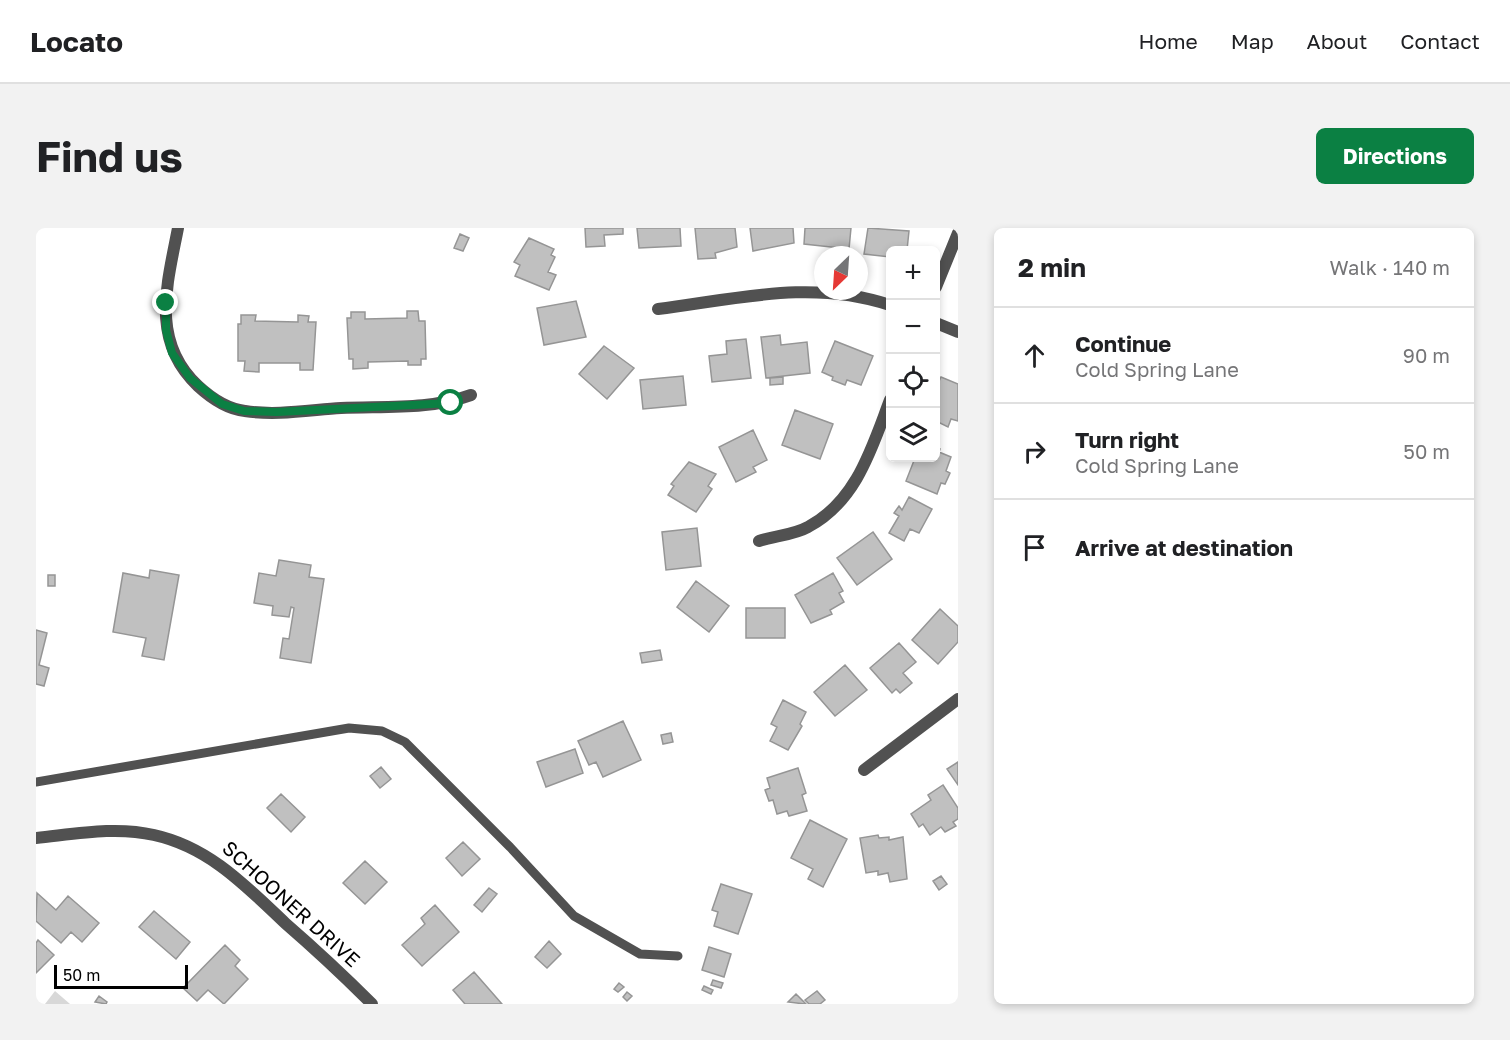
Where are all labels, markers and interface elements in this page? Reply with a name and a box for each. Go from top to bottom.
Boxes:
text: Locato [30,25,123,58]
text: Home [1138,28,1198,54]
text: Map [1231,28,1274,54]
text: About [1307,28,1367,54]
text: Contact [1400,28,1480,54]
button: Directions [1316,128,1474,184]
text: Find us [36,131,183,181]
north arrow [814,246,868,300]
map controls [886,246,940,462]
button: + [886,246,940,300]
text: 2 min [1018,252,1086,283]
text: Walk · 140 m [1330,255,1450,279]
route end [152,289,178,315]
button: − [886,300,940,354]
text: Continue [1075,330,1171,357]
icon: ahead [1018,339,1051,372]
text: 90 m [1403,343,1450,367]
button: locate [886,354,940,408]
text: Cold Spring Lane [1075,357,1239,381]
route start [437,389,463,415]
button: layers [886,408,940,462]
text: Turn right [1075,426,1179,453]
icon: right [1018,435,1051,468]
text: 50 m [1403,439,1450,463]
text: Cold Spring Lane [1075,453,1239,477]
icon: arrive [1018,531,1051,564]
text: Arrive at destination [1075,534,1293,561]
street label: SCHOONER DRIVE [218,835,365,971]
scale bar [54,962,188,990]
text: 50 m [63,965,100,985]

